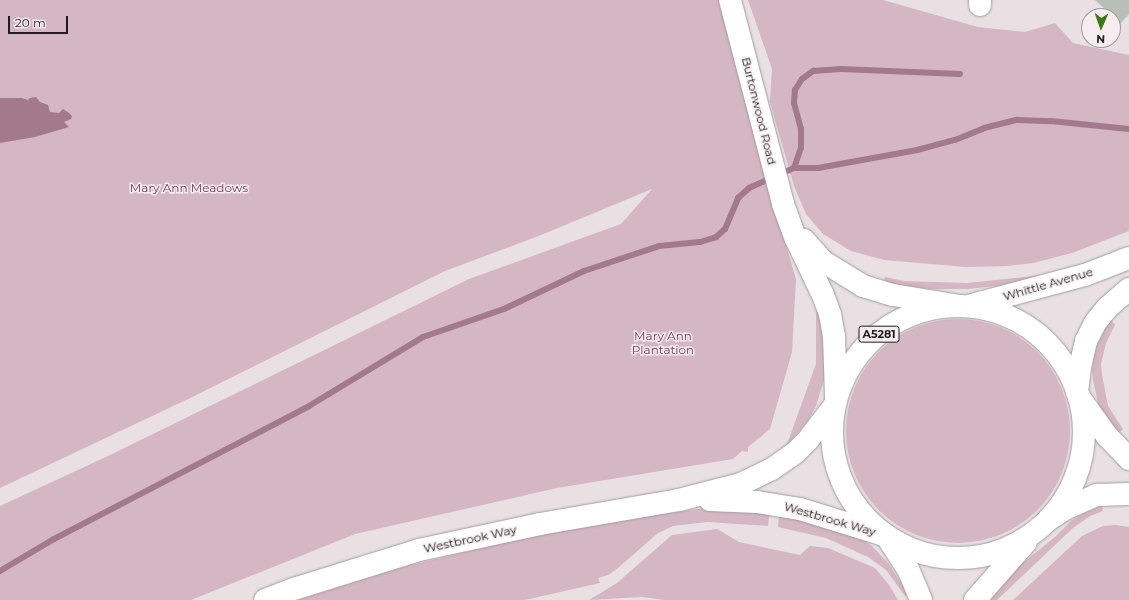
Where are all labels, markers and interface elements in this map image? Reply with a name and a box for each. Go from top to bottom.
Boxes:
scale bar [10,8,70,34]
north arrow [1081,8,1121,48]
text: 20 m [15,15,46,30]
text: N [1096,32,1105,46]
street label: Burtonwood Road [739,56,779,166]
park label: Mary Ann Meadows [130,181,248,195]
street label: Whittle Avenue [1001,264,1095,304]
road number: A5281 [858,325,900,343]
park label: Mary Ann Plantation [632,329,694,357]
street label: Westbrook Way [782,499,878,539]
street label: Westbrook Way [422,522,518,556]

